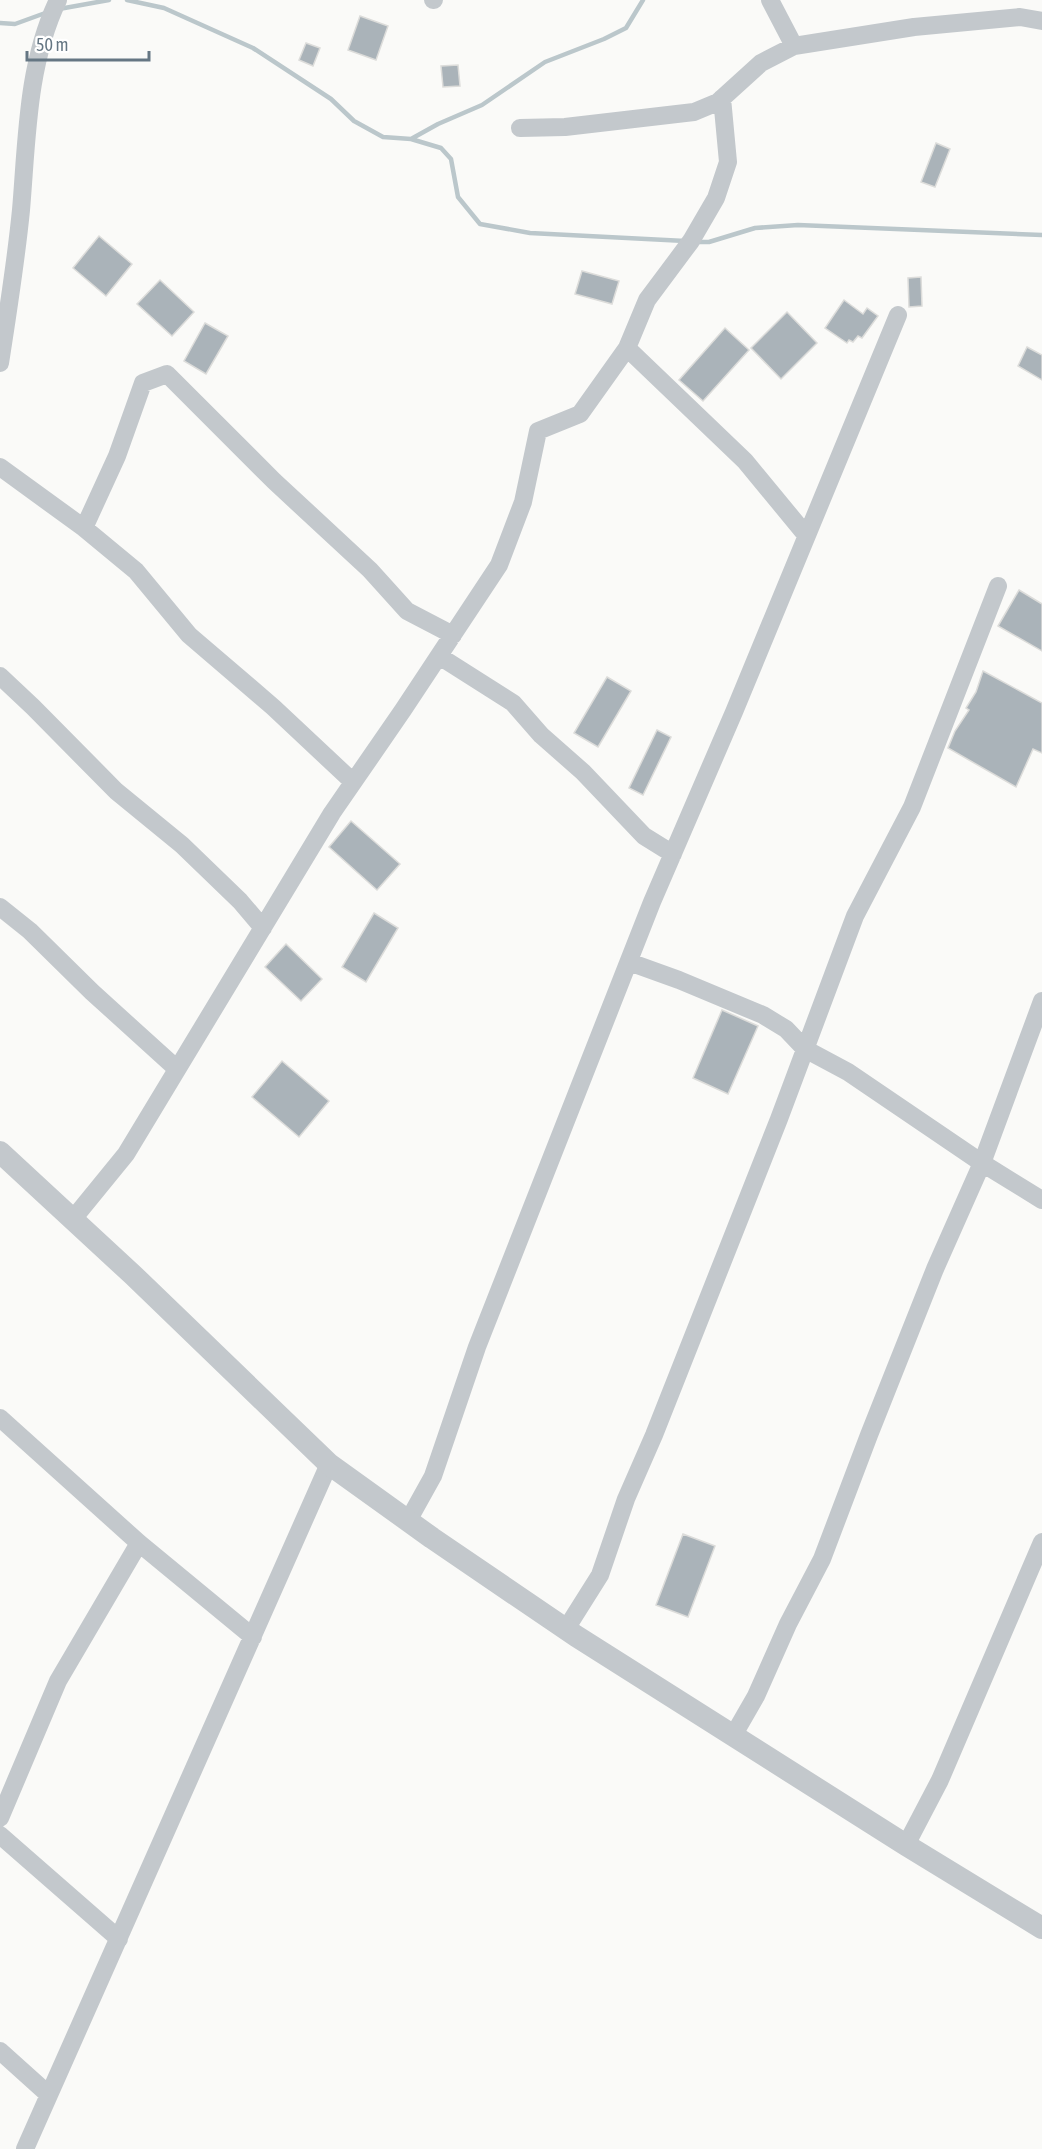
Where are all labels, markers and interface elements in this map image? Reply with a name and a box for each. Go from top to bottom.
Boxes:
scale bar [27,24,148,62]
text: 50 m [36,34,68,55]

